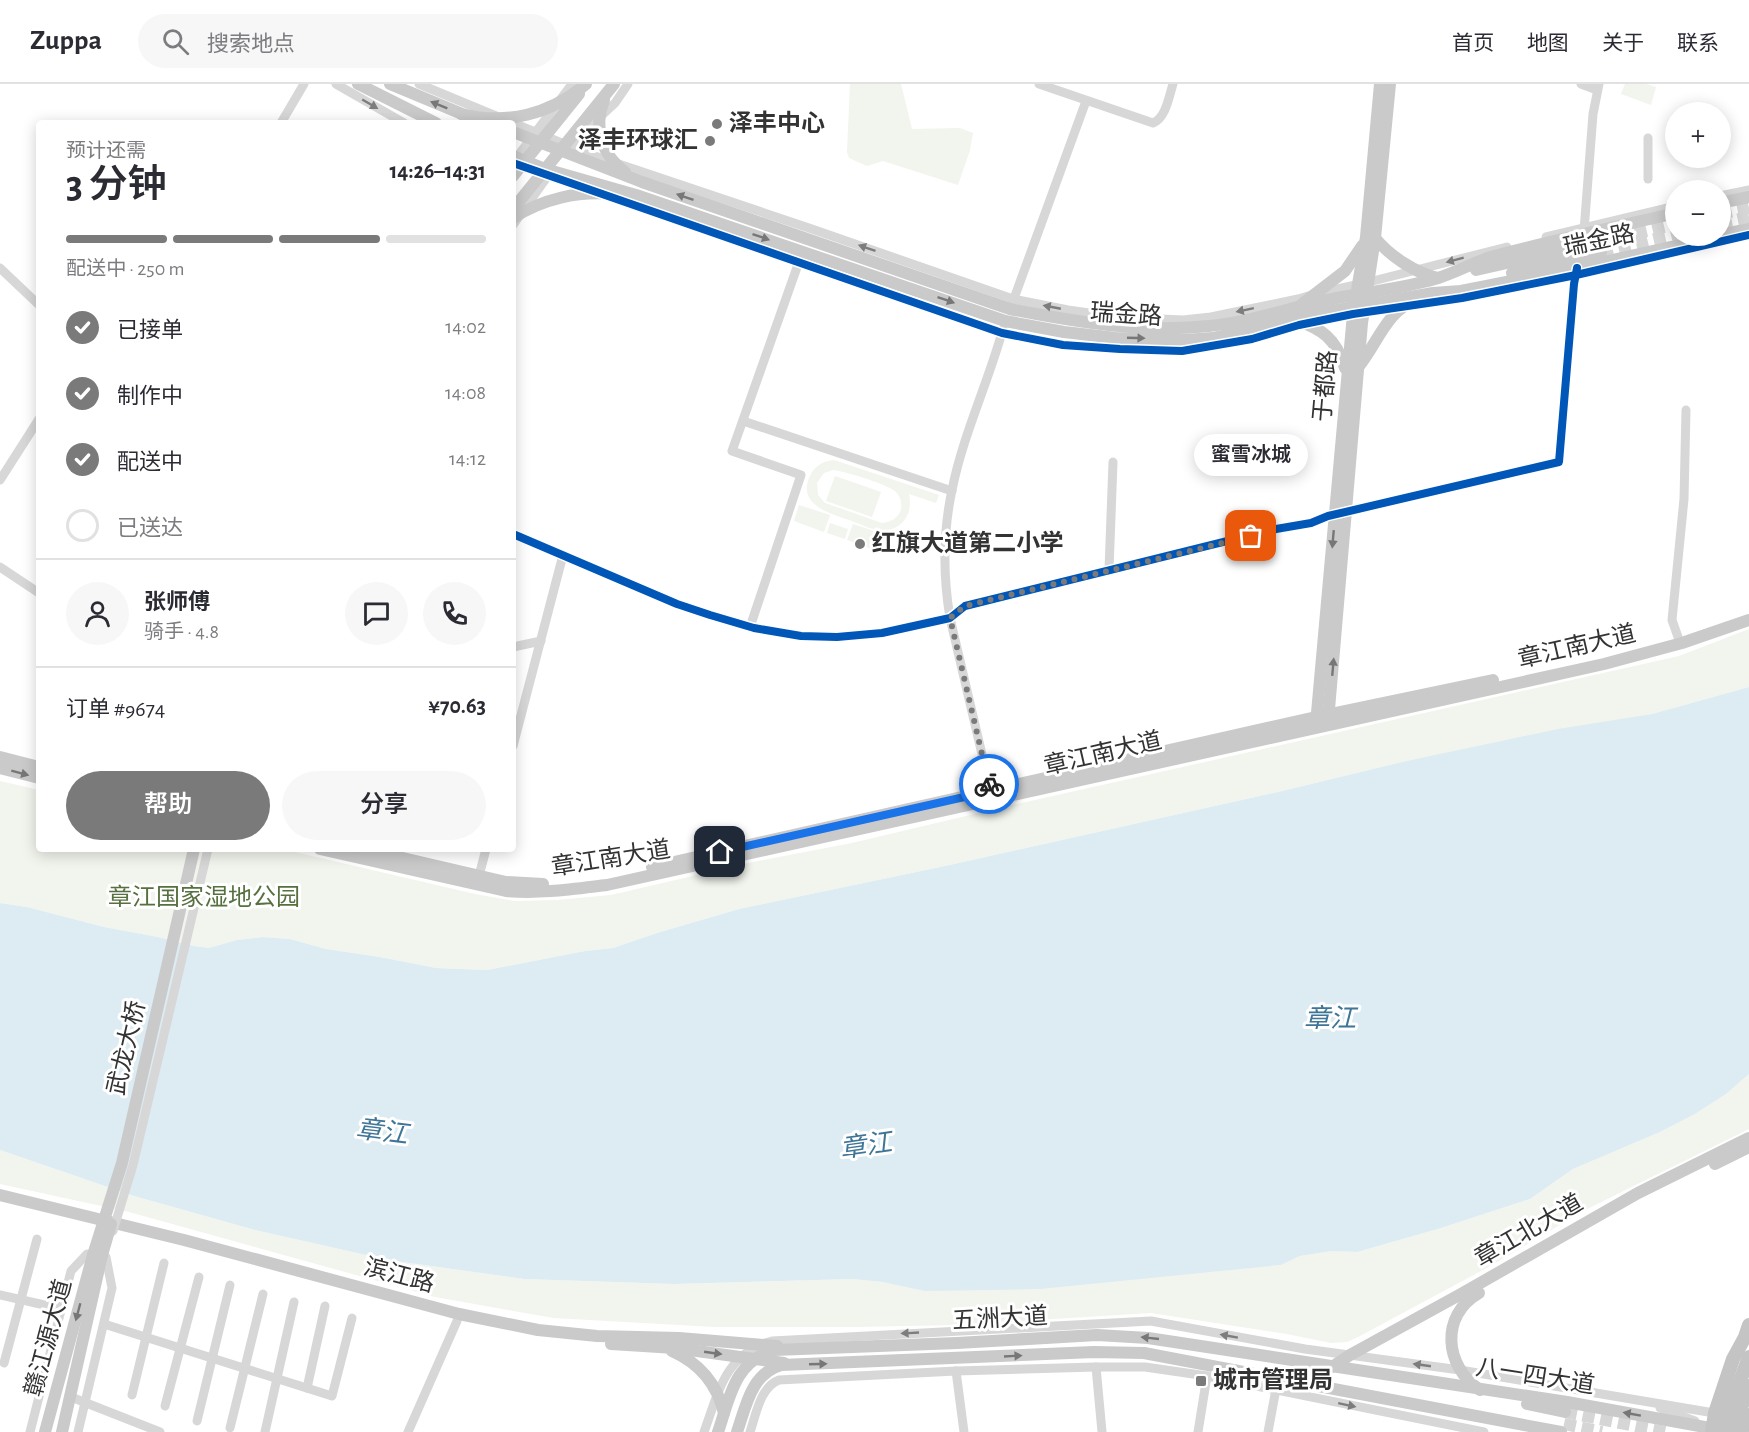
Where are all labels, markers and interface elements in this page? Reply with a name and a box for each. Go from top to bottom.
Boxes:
search box [138,14,558,68]
icon: search [159,25,192,58]
text: Zuppa [30,27,102,55]
text: 搜索地点 [207,33,295,55]
text: 首页 [1452,33,1494,54]
text: 地图 [1527,33,1569,54]
text: 关于 [1602,33,1644,54]
text: 联系 [1677,33,1719,54]
one-way arrow [362,99,378,110]
one-way arrow [429,100,447,110]
map controls [1665,102,1731,246]
button: + [1665,102,1731,168]
place label: 泽丰中心 [729,110,825,136]
marker: 泽丰中心 [710,117,724,131]
place label: 泽丰环球汇 [578,127,698,153]
marker: 泽丰环球汇 [703,134,717,148]
text: 预计还需 [66,141,146,161]
text: 14:26–14:31 [389,160,486,182]
text: 3 分钟 [66,166,167,205]
button: − [1665,180,1731,246]
one-way arrow [676,192,694,202]
street label: 瑞金路 [1561,220,1637,260]
one-way arrow [752,233,770,243]
one-way arrow [858,242,876,252]
one-way arrow [1446,255,1464,265]
text: 配送中 · 250 m [66,259,185,279]
one-way arrow [937,296,955,306]
street label: 瑞金路 [1089,299,1163,329]
one-way arrow [1042,302,1061,311]
one-way arrow [1236,306,1255,315]
icon: check [66,311,99,344]
text: 14:02 [445,317,486,337]
text: 已接单 [117,319,183,341]
one-way arrow [1126,334,1145,343]
street label: 于都路 [1309,349,1341,423]
icon: check [66,377,99,410]
text: 14:08 [445,383,486,403]
text: 制作中 [117,385,183,407]
callout: 蜜雪冰城 [1194,434,1308,476]
icon: check [66,443,99,476]
text: 蜜雪冰城 [1211,445,1291,465]
text: 14:12 [449,449,486,469]
text: 配送中 [117,451,183,473]
pin [1225,510,1276,561]
text: 已送达 [117,517,183,539]
icon: bag [1234,519,1267,552]
one-way arrow [1328,529,1338,548]
place label: 红旗大道第二小学 [872,530,1064,556]
marker: 红旗大道第二小学 [853,537,867,551]
button: person [66,582,129,645]
button: chat [345,582,408,645]
button: phone [423,582,486,645]
text: 张师傅 [144,591,210,613]
street label: 章江南大道 [1515,620,1638,672]
text: 骑手 · 4.8 [144,622,219,642]
one-way arrow [1328,658,1337,677]
text: ¥70.63 [428,695,486,717]
text: 订单 #9674 [66,698,165,720]
street label: 章江南大道 [1041,727,1164,779]
courier [959,754,1019,814]
icon: bike [973,768,1006,801]
one-way arrow [11,769,29,778]
button: 帮助 [66,771,270,840]
button: 分享 [282,771,486,840]
pin [694,826,745,877]
icon: home [703,835,736,868]
street label: 章江南大道 [550,836,672,880]
park label: 章江国家湿地公园 [108,884,300,910]
street label: 武龙大桥 [103,998,149,1097]
water label: 章江 [1304,1004,1359,1032]
water label: 章江 [355,1114,413,1148]
water label: 章江 [838,1127,897,1162]
street label: 章江北大道 [1470,1189,1587,1271]
street label: 滨江路 [361,1253,437,1297]
street label: 赣江源大道 [20,1276,76,1399]
one-way arrow [72,1302,82,1321]
street label: 五洲大道 [951,1303,1049,1333]
one-way arrow [901,1329,920,1338]
one-way arrow [1220,1331,1239,1340]
one-way arrow [1140,1333,1159,1343]
one-way arrow [704,1348,723,1358]
one-way arrow [1003,1352,1022,1361]
street label: 八一四大道 [1474,1354,1596,1398]
one-way arrow [808,1359,827,1368]
one-way arrow [1413,1361,1432,1370]
place label: 城市管理局 [1213,1367,1333,1393]
marker: 城市管理局 [1194,1374,1208,1388]
one-way arrow [1338,1401,1357,1410]
one-way arrow [1623,1409,1642,1418]

